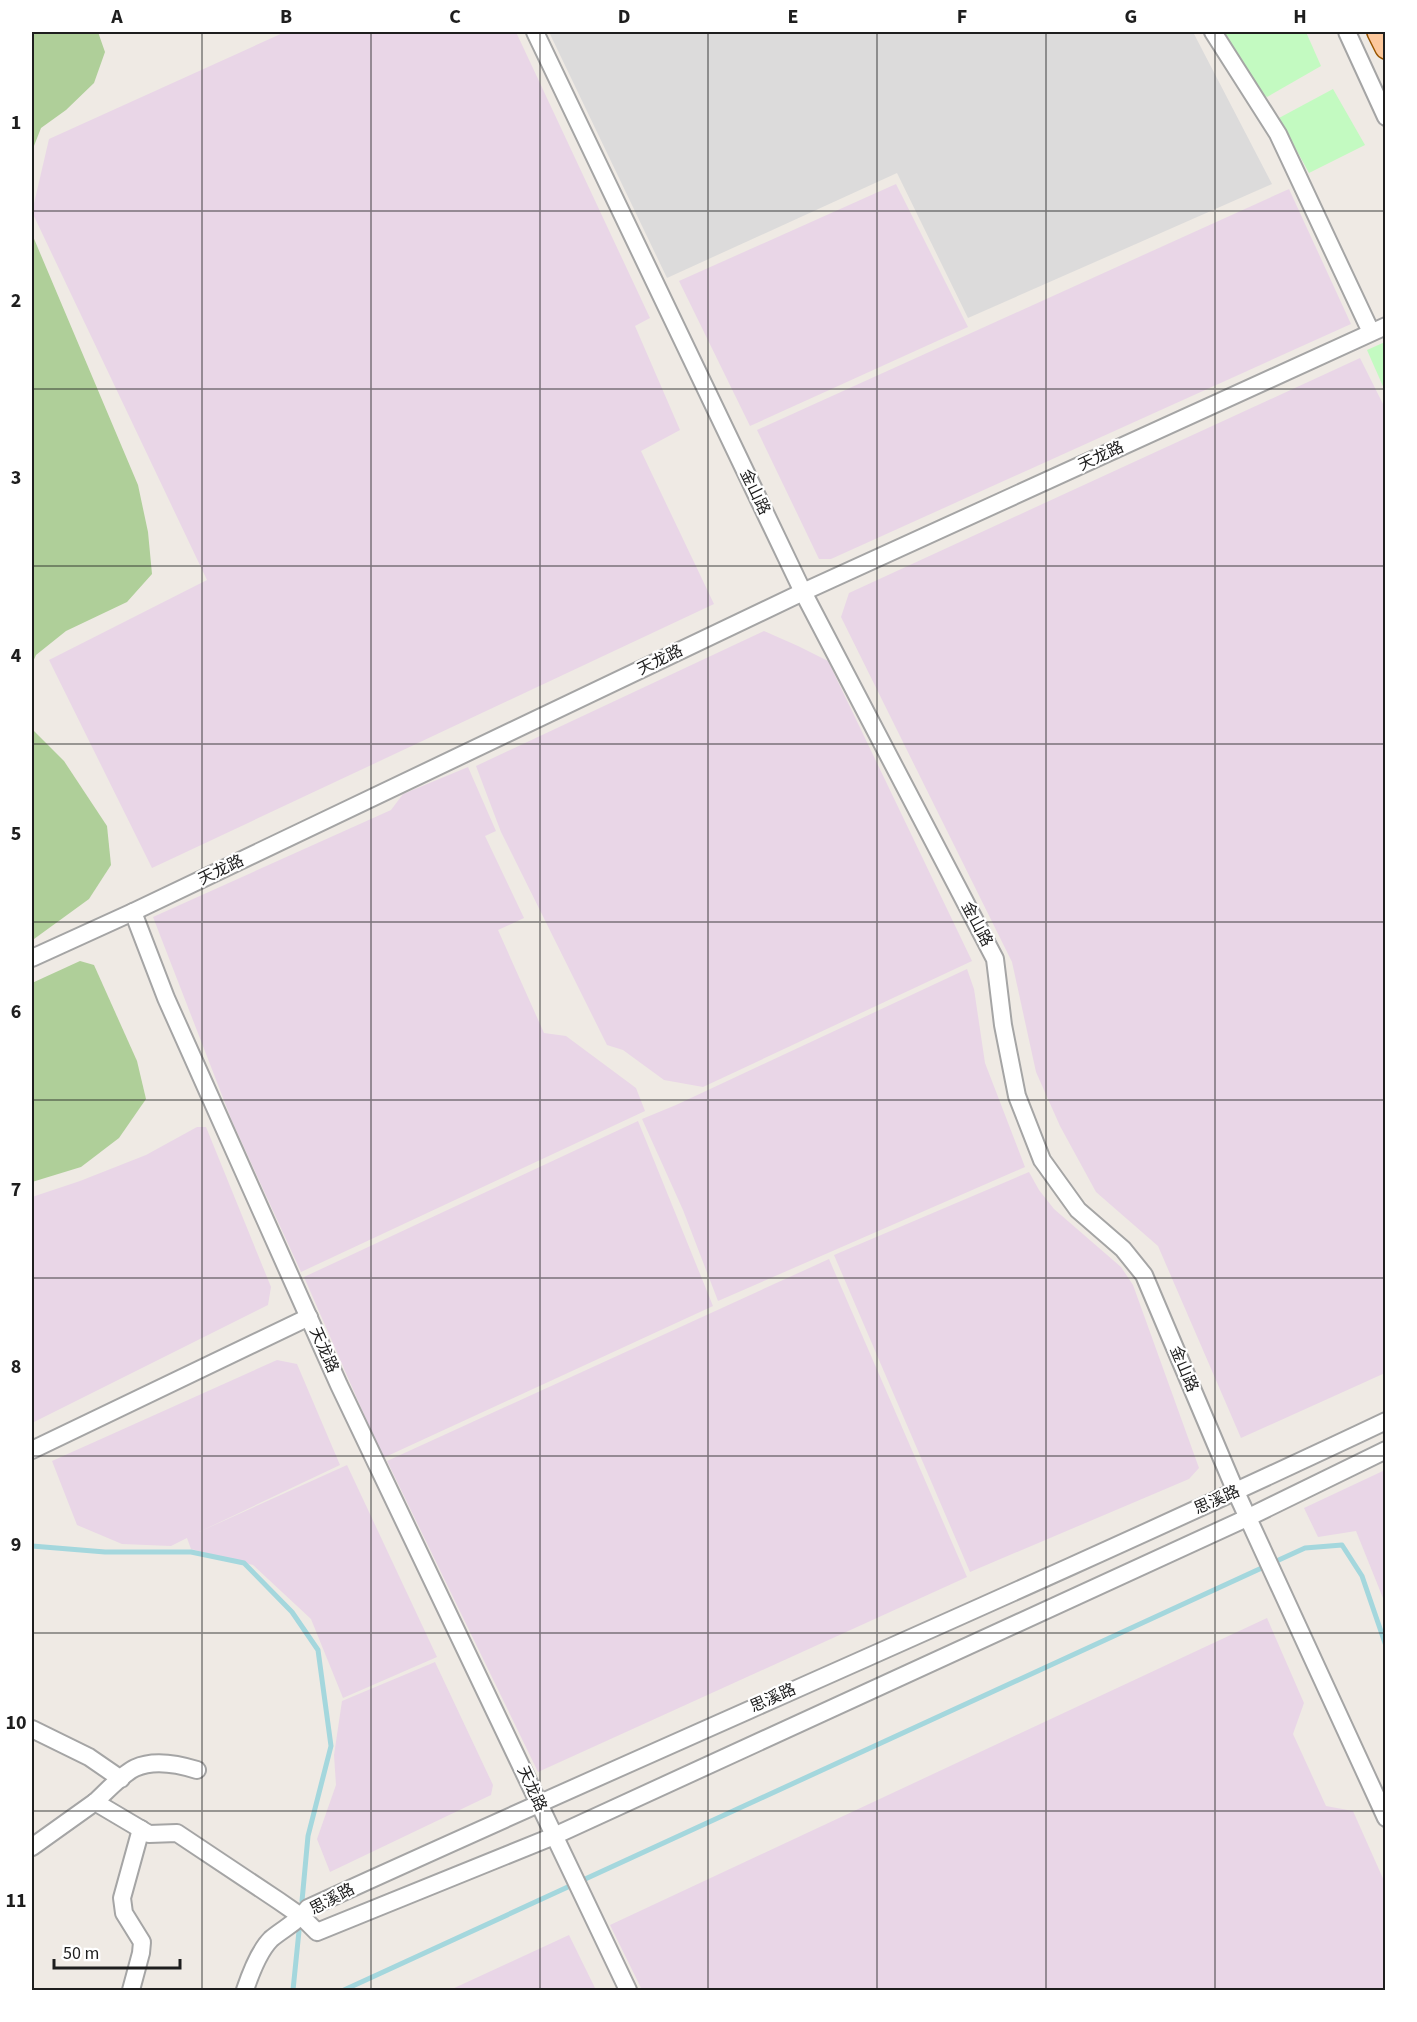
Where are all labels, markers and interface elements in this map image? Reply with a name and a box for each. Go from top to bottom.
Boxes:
text: A [110,3,123,31]
text: B [280,3,292,31]
text: C [449,3,461,31]
text: D [618,3,630,31]
text: E [788,3,798,31]
text: F [957,3,967,31]
text: G [1125,3,1137,31]
text: H [1293,3,1307,31]
text: 1 [11,109,21,137]
text: 2 [11,287,21,315]
street label: 天龙路 [1075,436,1127,476]
text: 3 [11,464,21,492]
street label: 金山路 [735,466,775,518]
street label: 天龙路 [634,640,686,680]
text: 4 [11,642,22,670]
text: 5 [11,820,21,848]
street label: 天龙路 [195,850,247,890]
street label: 金山路 [956,898,998,950]
text: 6 [11,998,21,1026]
text: 7 [11,1176,21,1204]
street label: 天龙路 [304,1324,344,1376]
street label: 金山路 [1164,1343,1204,1395]
text: 8 [11,1353,21,1381]
street label: 思溪路 [1191,1480,1243,1520]
text: 9 [11,1531,21,1559]
street label: 思溪路 [747,1678,799,1718]
text: 10 [5,1709,27,1737]
street label: 天龙路 [512,1763,552,1815]
street label: 思溪路 [306,1878,358,1920]
text: 11 [5,1887,27,1915]
scale bar [54,1932,180,1970]
text: 50 m [63,1941,99,1966]

